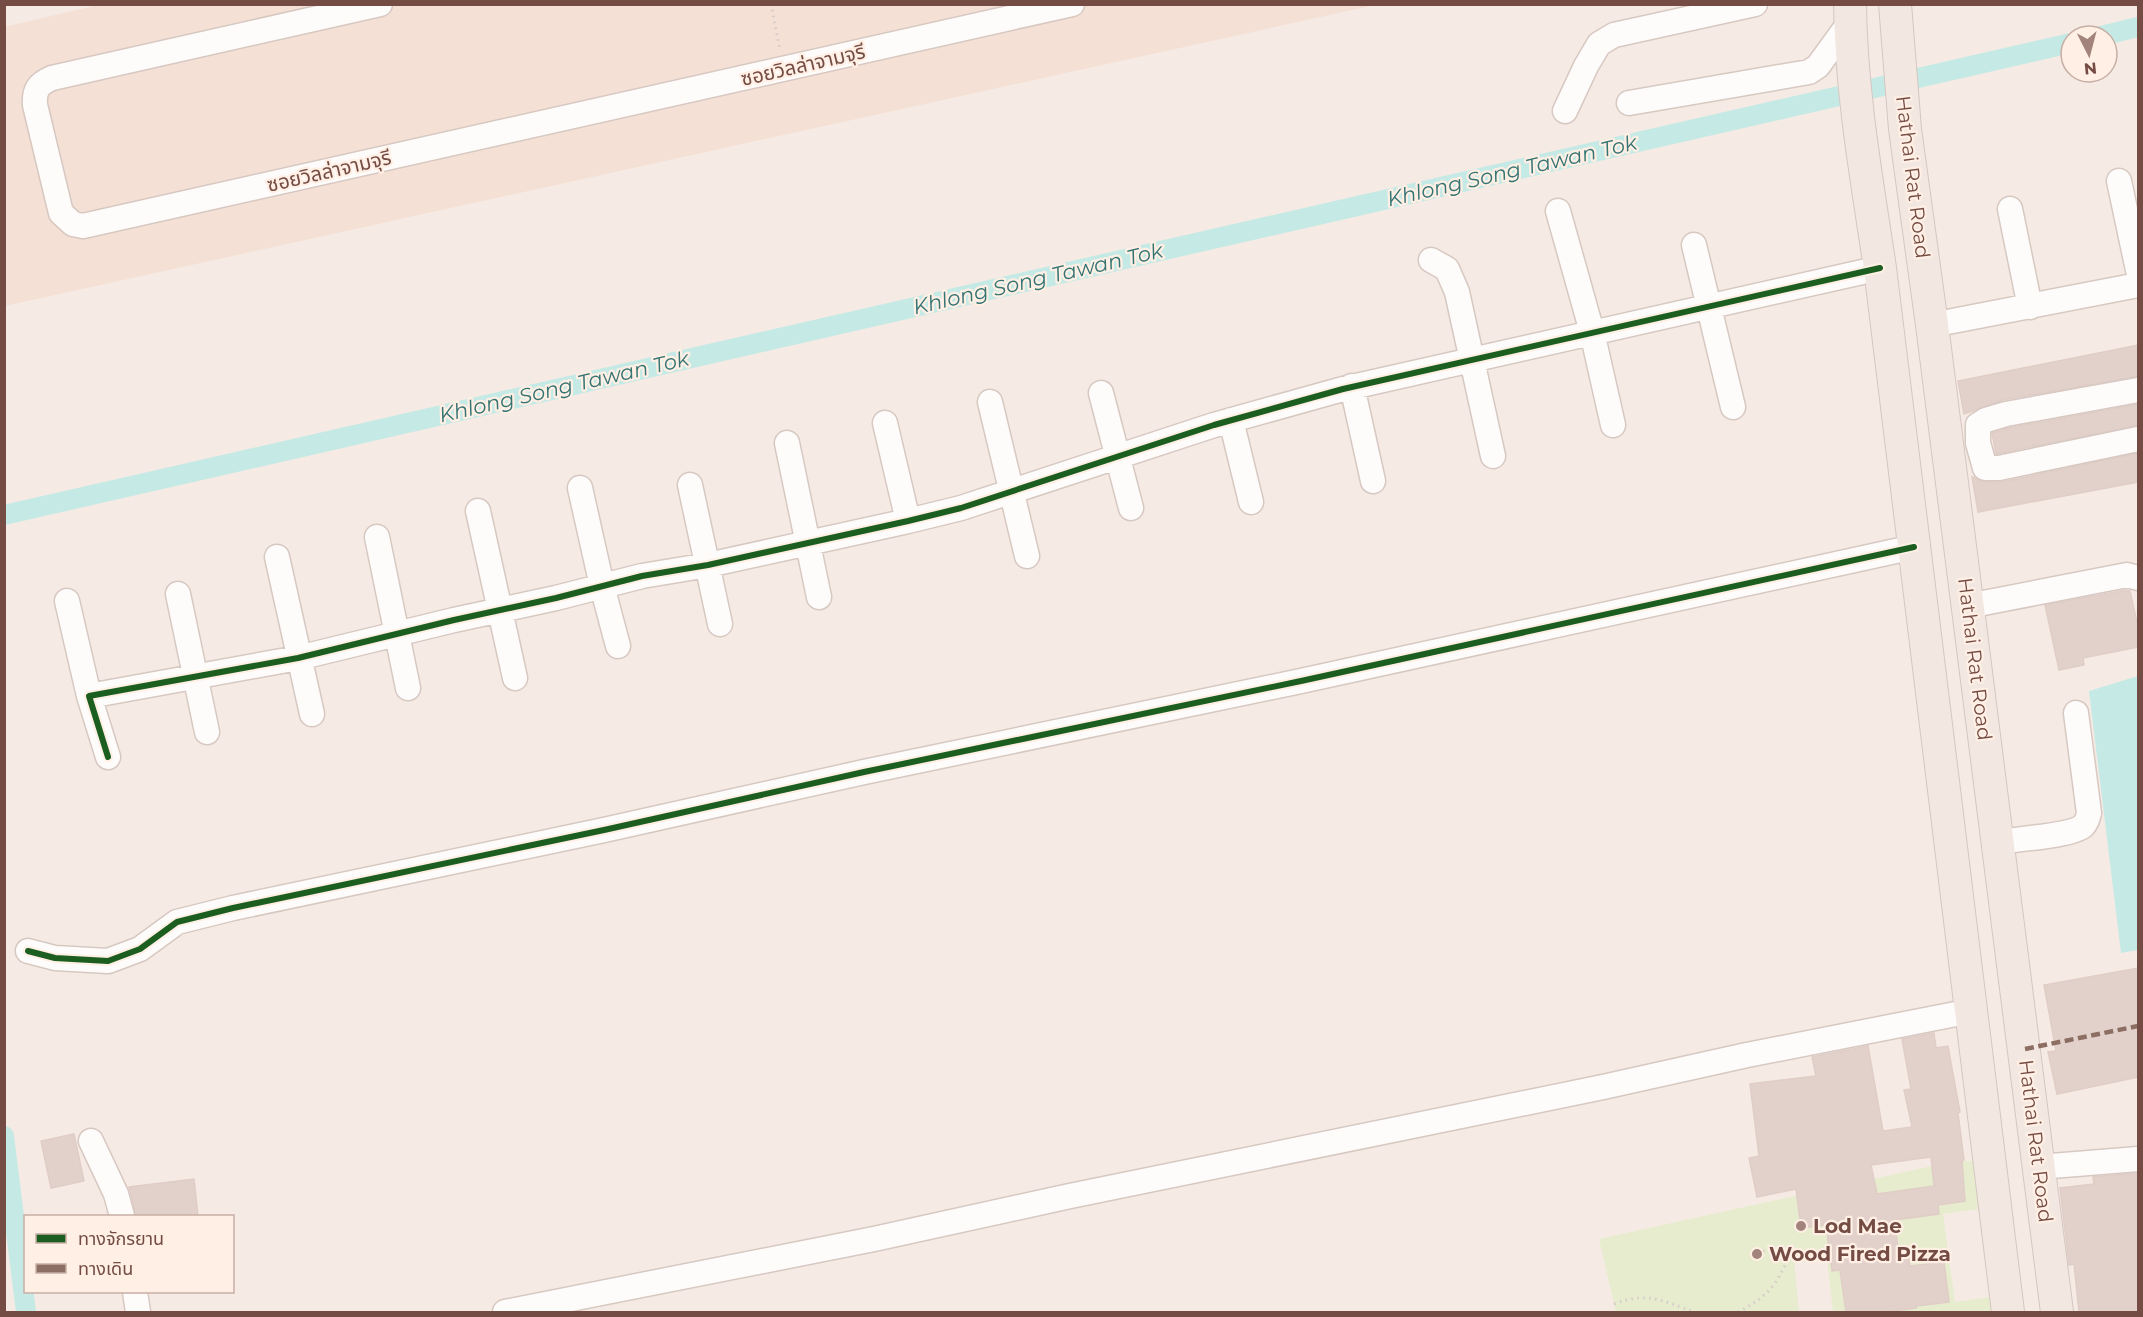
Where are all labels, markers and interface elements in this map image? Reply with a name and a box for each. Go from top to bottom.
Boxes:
north arrow [2059,24,2119,84]
street label: ซอยวิลล่าจามจุรี [739,39,867,91]
text: N [2083,58,2098,79]
street label: Hathai Rat Road [1891,94,1935,260]
water label: Khlong Song Tawan Tok [1384,129,1641,211]
street label: ซอยวิลล่าจามจุรี [265,145,393,197]
water label: Khlong Song Tawan Tok [910,237,1167,319]
water label: Khlong Song Tawan Tok [436,345,693,427]
street label: Hathai Rat Road [1953,576,1997,742]
street label: Hathai Rat Road [2014,1058,2058,1224]
place label: Lod Mae [1813,1214,1902,1238]
legend [24,1215,234,1293]
marker: Lod Mae [1794,1219,1808,1233]
text: ทางจักรยาน [78,1228,164,1250]
place label: Wood Fired Pizza [1769,1242,1951,1266]
marker: Wood Fired Pizza [1750,1247,1764,1261]
text: ทางเดิน [78,1258,133,1280]

